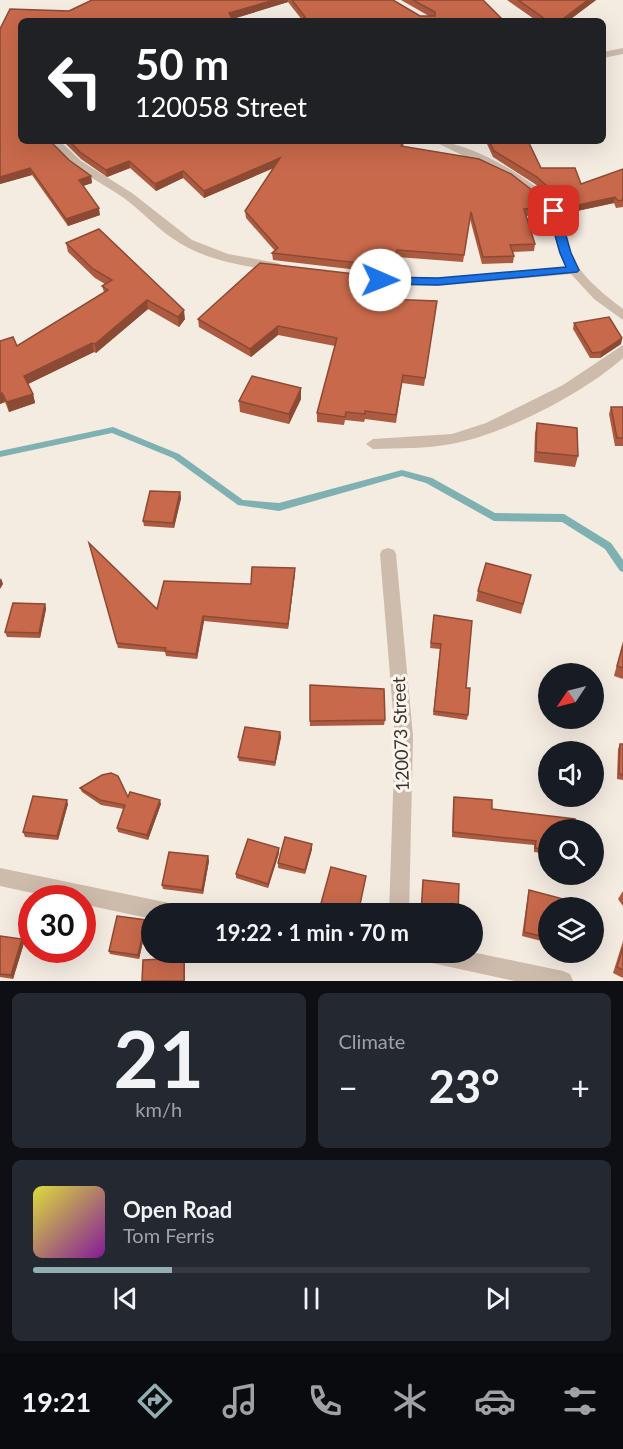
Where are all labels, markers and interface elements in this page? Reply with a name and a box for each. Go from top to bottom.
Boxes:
text: 50 m [135,39,229,89]
icon: left [36,42,114,120]
text: 120058 Street [135,90,307,123]
pin [528,185,579,236]
icon: arrive [537,194,570,227]
position arrow [348,248,412,312]
north arrow [538,663,604,729]
map controls [538,663,604,963]
street label: 120073 Street [387,676,413,792]
button: sound [538,741,604,807]
button: search [538,819,604,885]
speed limit sign: 30 [18,885,96,963]
button: layers [538,897,604,963]
text: 19:22 · 1 min · 70 m [215,919,409,946]
text: 21 [114,1011,204,1105]
text: Climate [339,1029,405,1053]
text: 23° [429,1059,500,1113]
text: − [339,1067,358,1107]
text: + [571,1067,590,1107]
text: km/h [135,1097,182,1121]
text: Open Road [123,1196,232,1223]
text: Tom Ferris [123,1223,214,1247]
icon: previous [109,1282,142,1315]
icon: pause [295,1282,328,1315]
icon: next [481,1282,514,1315]
icon: directions [134,1380,176,1422]
icon: music [219,1380,261,1422]
icon: phone [304,1380,346,1422]
icon: climate [389,1380,431,1422]
icon: car [474,1380,516,1422]
icon: filters [559,1380,601,1422]
text: 19:21 [22,1385,91,1418]

